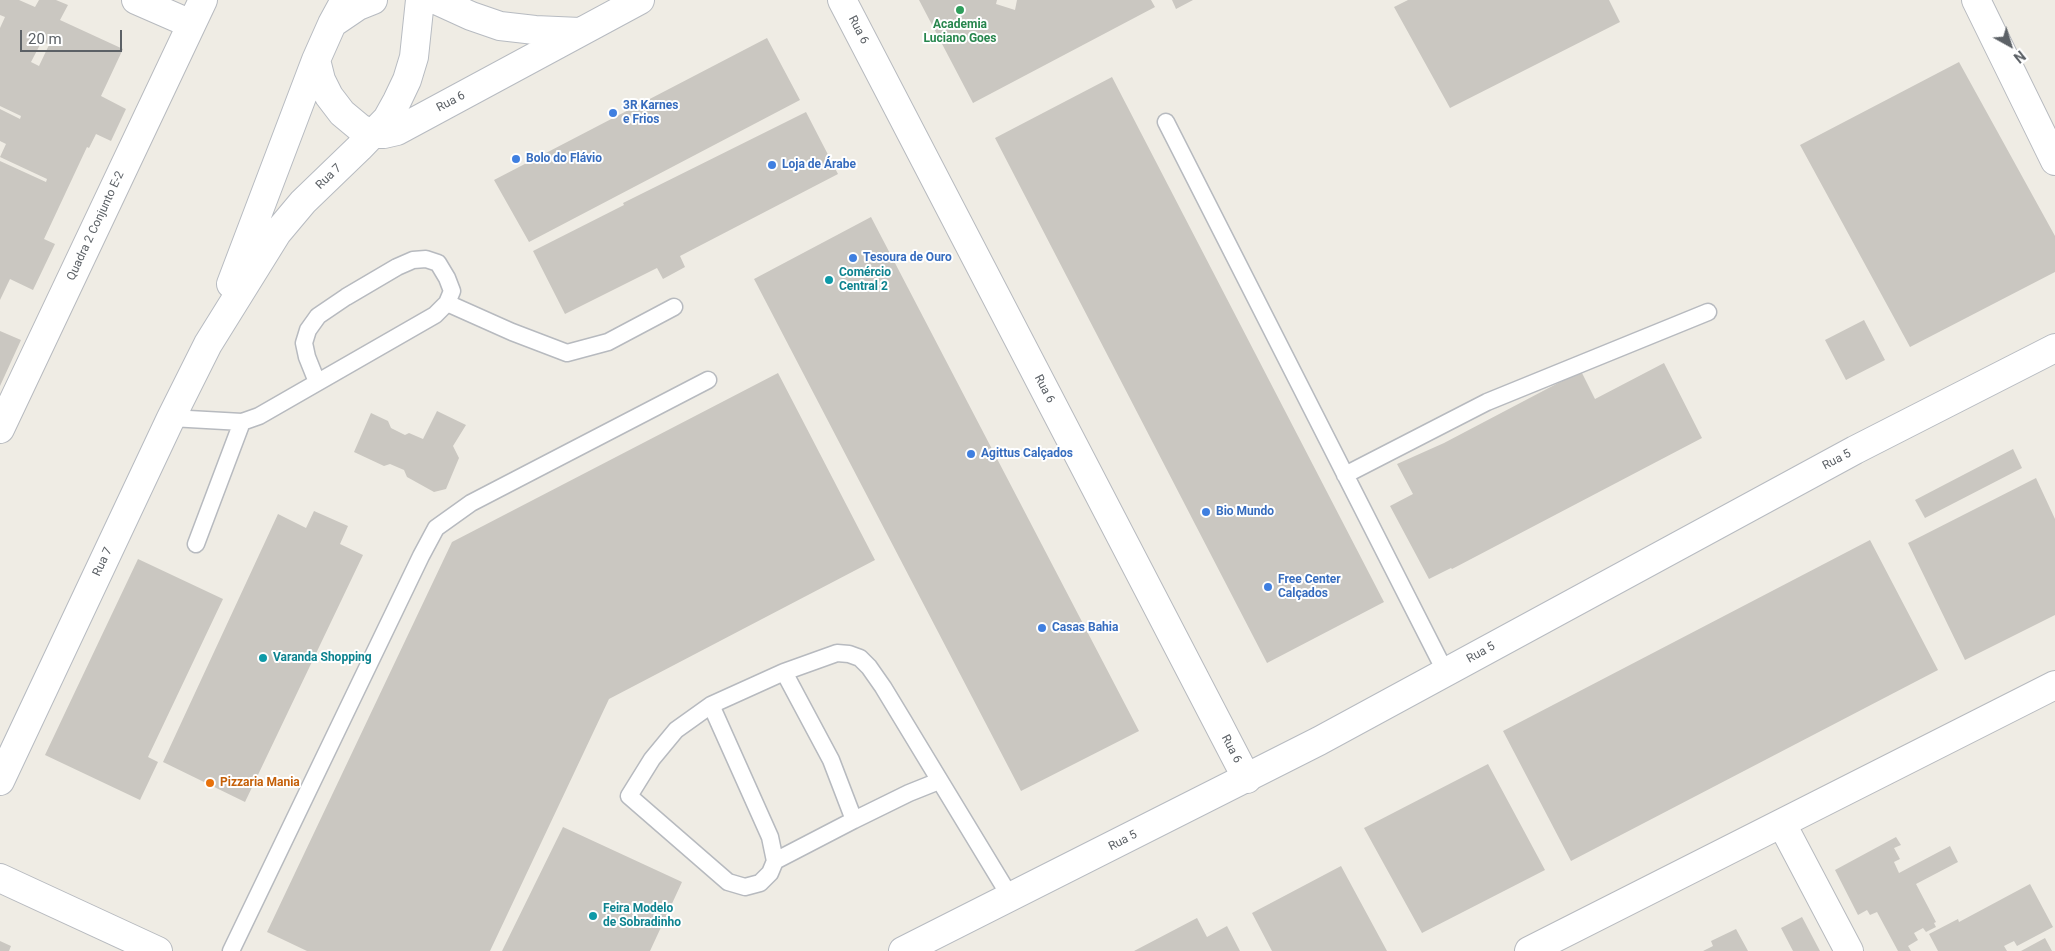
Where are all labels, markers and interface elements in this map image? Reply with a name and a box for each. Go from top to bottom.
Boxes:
marker: Academia Luciano Goes [954,4,966,16]
street label: Rua 6 [845,13,871,47]
place label: Academia Luciano Goes [923,18,997,46]
scale bar [22,20,125,52]
north arrow [1985,20,2035,70]
text: 20 m [28,30,62,48]
text: N [2011,47,2028,66]
street label: Rua 6 [434,89,468,115]
place label: 3R Karnes e Frios [623,99,678,127]
marker: 3R Karnes e Frios [607,107,619,119]
place label: Bolo do Flávio [526,152,602,166]
marker: Bolo do Flávio [510,153,522,165]
place label: Loja de Árabe [782,158,856,172]
marker: Loja de Árabe [766,159,778,171]
street label: Rua 7 [313,161,345,193]
street label: Quadra 2 Conjunto E-2 [64,169,128,283]
place label: Tesoura de Ouro [863,251,952,265]
marker: Tesoura de Ouro [847,252,859,264]
place label: Comércio Central 2 [839,266,891,294]
marker: Comércio Central 2 [823,274,835,286]
street label: Rua 6 [1031,372,1057,406]
place label: Agittus Calçados [981,447,1073,461]
street label: Rua 5 [1820,447,1854,473]
marker: Agittus Calçados [965,448,977,460]
place label: Bio Mundo [1216,505,1274,519]
marker: Bio Mundo [1200,506,1212,518]
street label: Rua 7 [90,545,116,579]
place label: Free Center Calçados [1278,573,1341,601]
marker: Free Center Calçados [1262,581,1274,593]
place label: Casas Bahia [1052,621,1118,635]
marker: Casas Bahia [1036,622,1048,634]
street label: Rua 5 [1464,639,1498,667]
place label: Varanda Shopping [273,651,372,665]
marker: Varanda Shopping [257,652,269,664]
street label: Rua 6 [1218,732,1244,766]
place label: Pizzaria Mania [220,776,300,790]
marker: Pizzaria Mania [204,777,216,789]
street label: Rua 5 [1106,828,1140,854]
place label: Feira Modelo de Sobradinho [603,902,681,930]
marker: Feira Modelo de Sobradinho [587,910,599,922]

